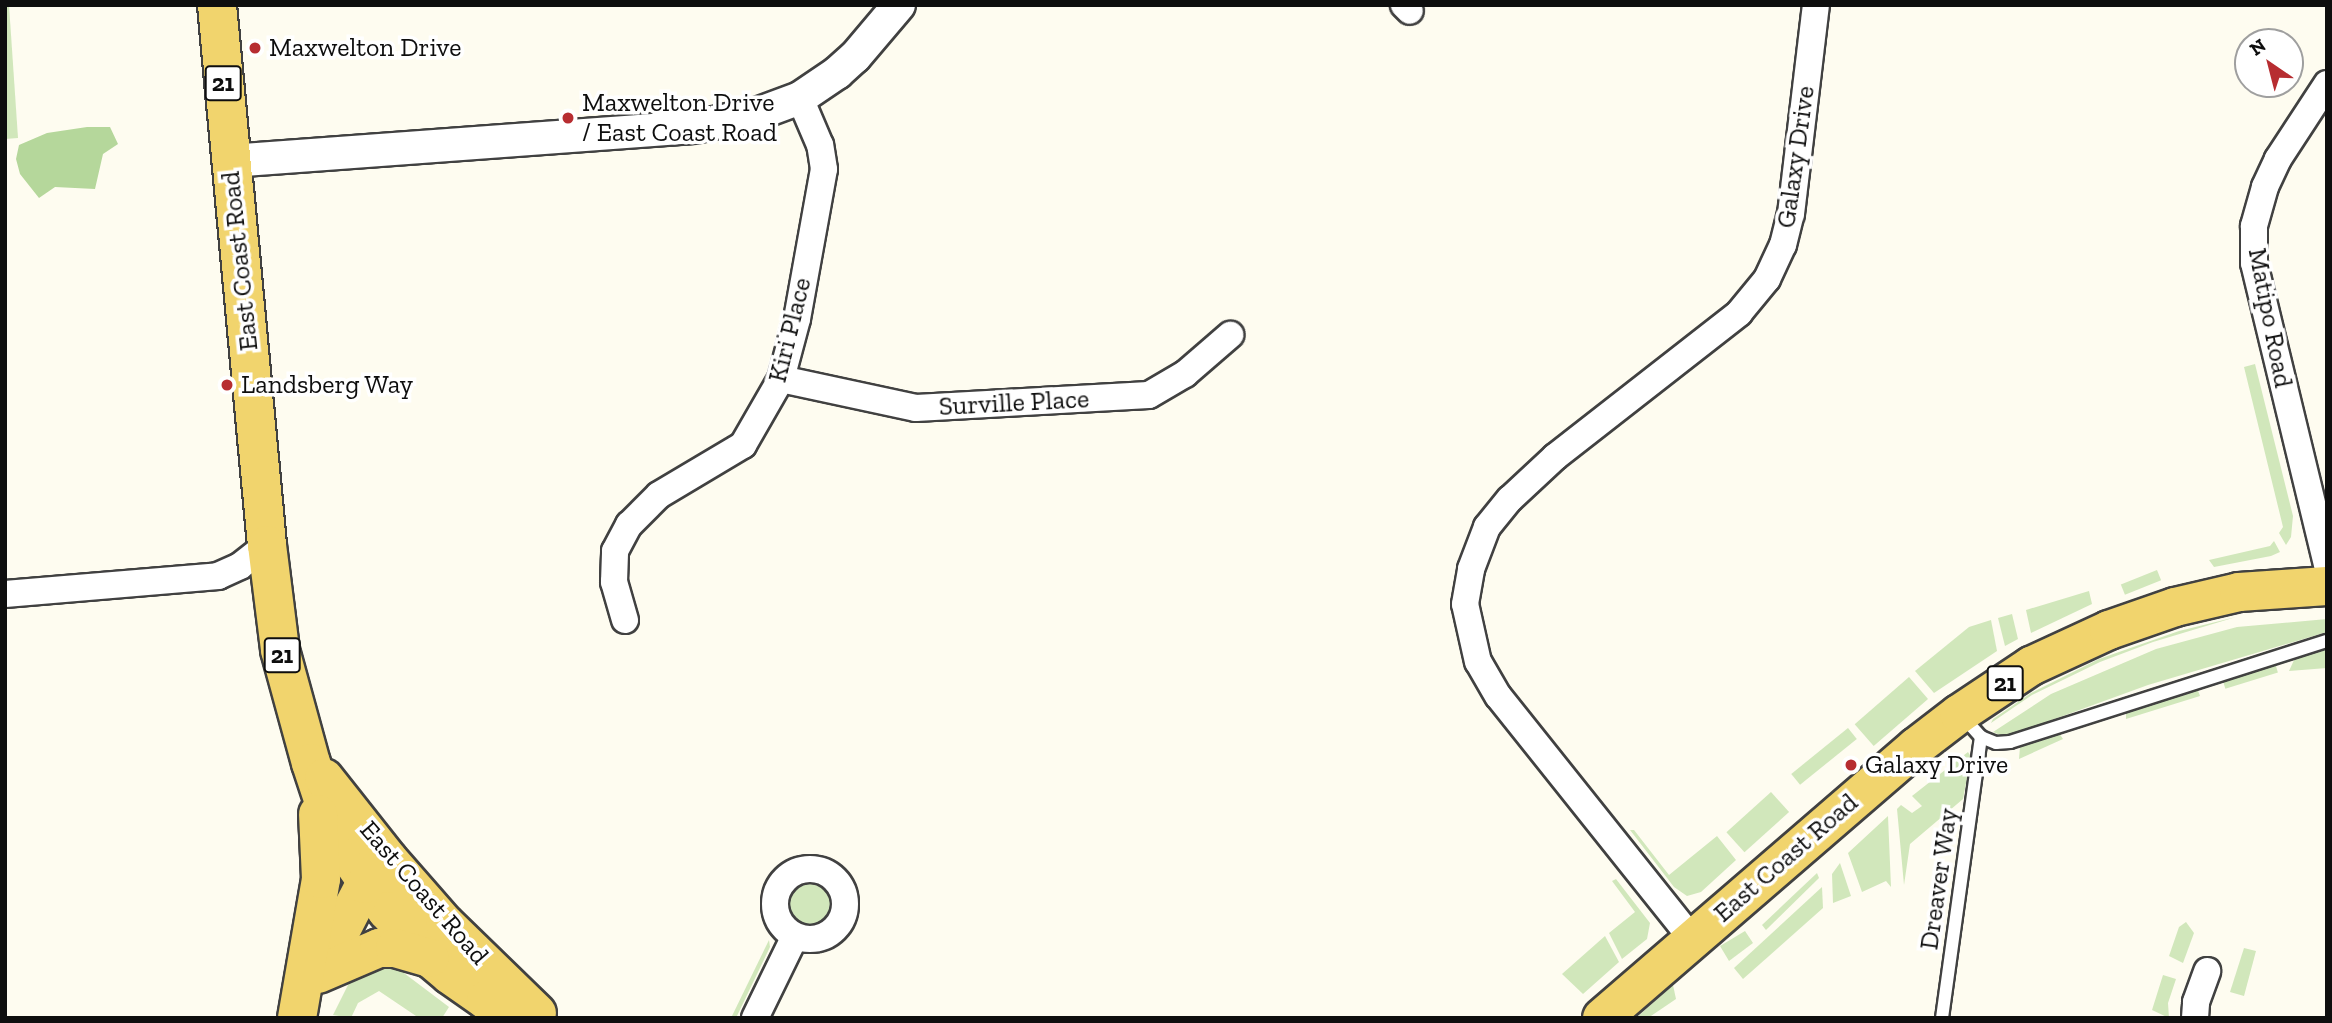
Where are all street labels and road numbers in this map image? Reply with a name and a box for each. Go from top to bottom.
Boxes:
road number: 21 [204,62,242,104]
street label: Galaxy Drive [1771,84,1821,230]
street label: East Coast Road [215,170,265,352]
street label: Matipo Road [2241,246,2299,390]
street label: Kiri Place [762,274,818,386]
street label: Surville Place [938,383,1090,423]
road number: 21 [263,634,301,676]
road number: 21 [1986,662,2024,704]
street label: East Coast Road [1708,787,1864,929]
street label: Dreaver Way [1914,806,1964,952]
street label: East Coast Road [353,815,495,971]

